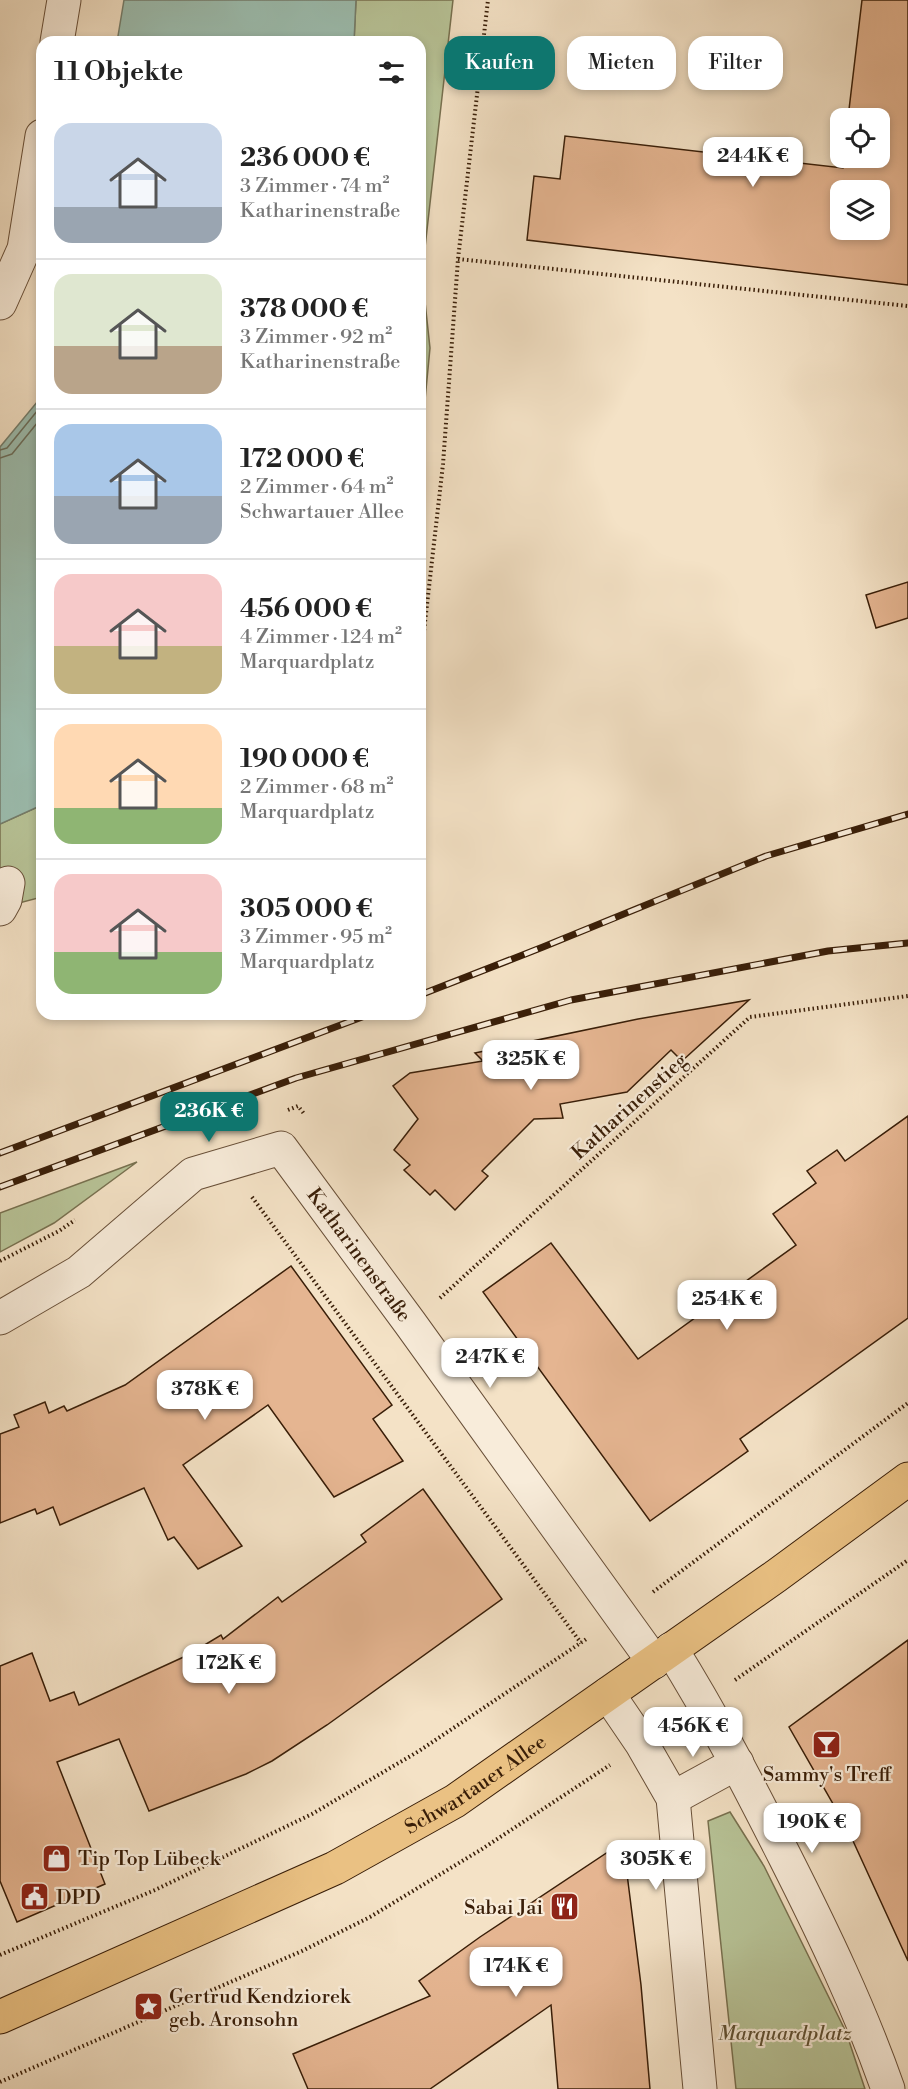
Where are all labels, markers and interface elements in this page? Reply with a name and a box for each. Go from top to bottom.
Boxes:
chip: Kaufen [444,36,555,90]
chip: Mieten [567,36,676,90]
chip: Filter [688,36,783,90]
text: 11 Objekte [54,56,183,88]
icon: filters [375,56,408,89]
map controls [830,108,890,240]
button: locate [830,108,890,168]
pin: 244K € [704,137,802,188]
text: 236 000 € [240,142,370,174]
text: 244K € [717,144,789,169]
icon: home [102,147,174,219]
text: 3 Zimmer · 74 m² [240,174,390,199]
button: layers [830,180,890,240]
text: Katharinenstraße [240,199,400,224]
text: 378 000 € [240,293,368,325]
icon: home [102,298,174,370]
text: 3 Zimmer · 92 m² [240,325,392,350]
text: Katharinenstraße [240,350,400,375]
text: 172 000 € [240,443,364,475]
icon: home [102,448,174,520]
text: 2 Zimmer · 64 m² [240,475,394,500]
text: Schwartauer Allee [240,500,404,525]
text: 456 000 € [240,593,372,625]
icon: home [102,598,174,670]
text: 4 Zimmer · 124 m² [240,625,402,650]
text: Marquardplatz [240,650,374,675]
text: 190 000 € [240,743,369,775]
icon: home [102,748,174,820]
text: 2 Zimmer · 68 m² [240,775,394,800]
text: Marquardplatz [240,800,374,825]
text: 305 000 € [240,893,373,925]
icon: home [102,898,174,970]
text: 3 Zimmer · 95 m² [240,925,392,950]
text: Marquardplatz [240,950,374,975]
pin: 325K € [482,1040,580,1091]
text: 325K € [496,1047,566,1072]
street label: Katharinenstieg [567,1048,694,1166]
pin: 236K € [160,1092,258,1143]
text: 236K € [174,1099,244,1124]
street label: Katharinenstraße [301,1184,416,1328]
pin: 254K € [678,1280,776,1331]
text: 254K € [691,1287,763,1312]
pin: 247K € [441,1338,539,1389]
text: 247K € [455,1345,525,1370]
pin: 378K € [156,1370,254,1421]
text: 378K € [171,1377,239,1402]
pin: 172K € [180,1644,278,1695]
text: 172K € [197,1651,261,1676]
pin: 456K € [644,1707,742,1758]
text: 456K € [658,1714,728,1739]
bar icon: Sammy's Treff [811,1728,843,1760]
street label: Schwartauer Allee [401,1730,551,1841]
place label: Sammy's Treff [763,1763,892,1788]
pin: 190K € [763,1803,861,1854]
text: 190K € [778,1810,846,1835]
pin: 305K € [607,1840,705,1891]
shop icon: Tip Top Lübeck [41,1842,73,1874]
place label: Tip Top Lübeck [78,1847,222,1872]
text: 305K € [620,1847,692,1872]
public building icon: DPD [19,1881,51,1913]
place label: DPD [56,1886,101,1911]
restaurant icon: Sabai Jai [548,1891,580,1923]
place label: Sabai Jai [464,1896,543,1921]
pin: 174K € [467,1947,565,1998]
text: 174K € [484,1954,548,1979]
place label: Gertrud Kendziorek geb. Aronsohn [169,1985,352,2033]
place icon: Gertrud Kendziorek geb. Aronsohn [132,1991,164,2023]
park label: Marquardplatz [718,2022,853,2047]

